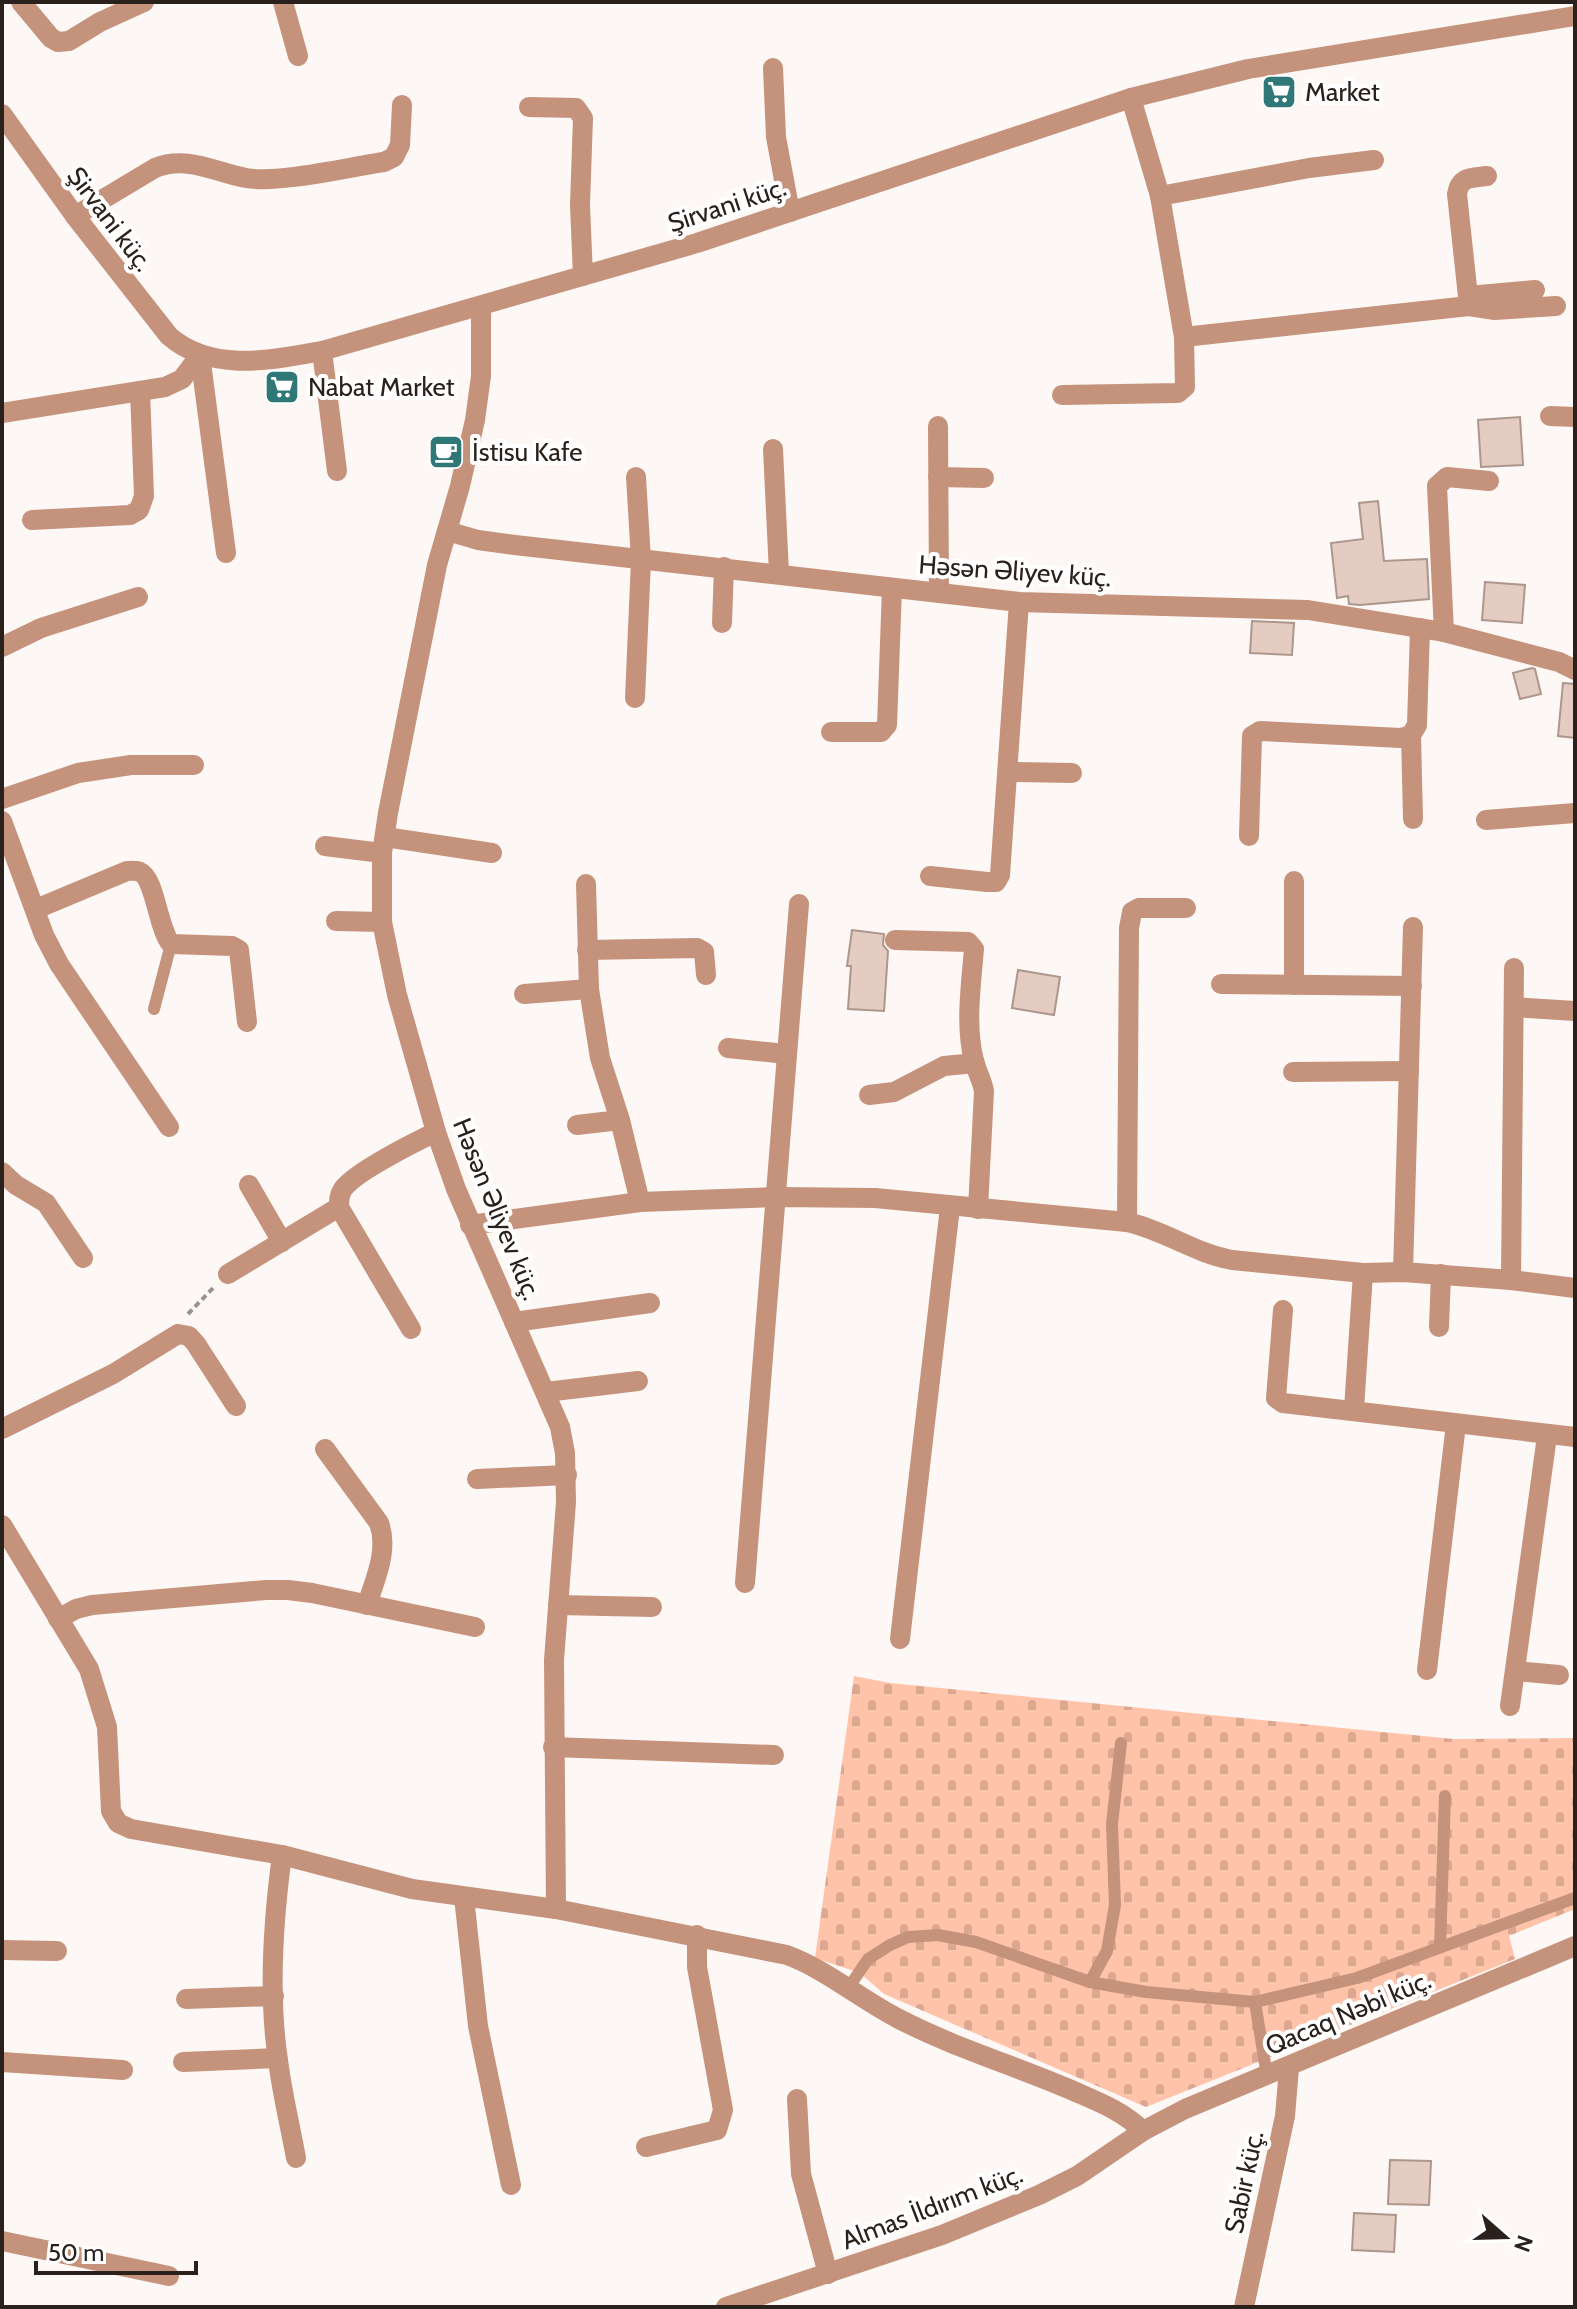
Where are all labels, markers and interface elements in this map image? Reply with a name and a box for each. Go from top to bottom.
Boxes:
supermarket icon: Market [1260,73,1298,111]
place label: Market [1305,76,1380,108]
street label: Şirvani küç. [60,160,160,278]
street label: Şirvani küç. [664,171,790,239]
supermarket icon: Nabat Market [263,368,301,406]
place label: Nabat Market [308,371,455,403]
cafe icon: İstisu Kafe [427,433,465,471]
place label: İstisu Kafe [472,436,583,468]
street label: Həsən Əliyev küç. [918,548,1112,594]
street label: Həsən Əliyev küç. [446,1113,548,1305]
street label: Qacaq Nəbi küç. [1260,1964,1436,2062]
street label: Sabir küç. [1218,2128,1270,2236]
street label: Almas İldırım küç. [837,2158,1027,2256]
north arrow [1465,2197,1545,2277]
scale bar [36,2225,196,2275]
text: N [1508,2232,1539,2256]
text: 50 m [48,2238,104,2267]

